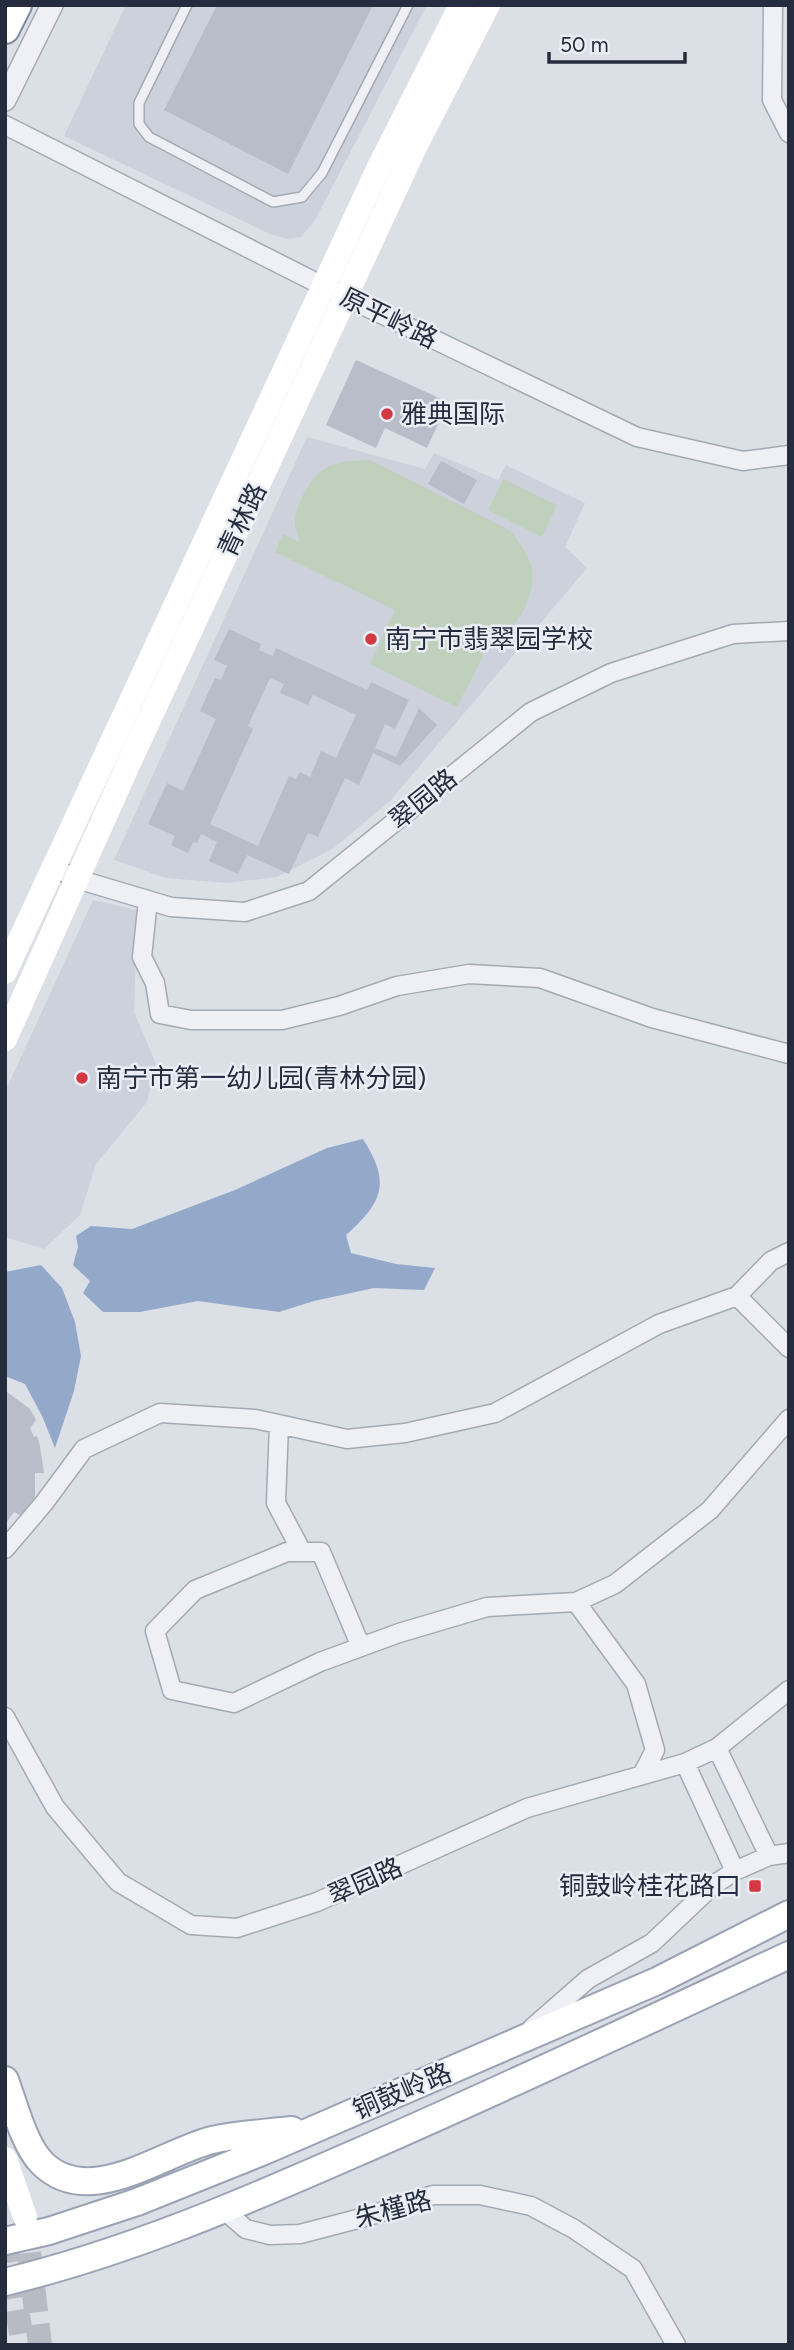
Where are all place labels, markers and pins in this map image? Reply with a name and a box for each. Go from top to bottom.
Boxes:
place label: 雅典国际 [401,398,505,430]
marker: 雅典国际 [379,406,395,422]
place label: 南宁市翡翠园学校 [385,623,593,655]
marker: 南宁市翡翠园学校 [363,631,379,647]
place label: 南宁市第一幼儿园(青林分园) [96,1062,426,1094]
marker: 南宁市第一幼儿园(青林分园) [74,1070,90,1086]
place label: 铜鼓岭桂花路口 [559,1870,741,1902]
marker: 铜鼓岭桂花路口 [747,1878,763,1894]

